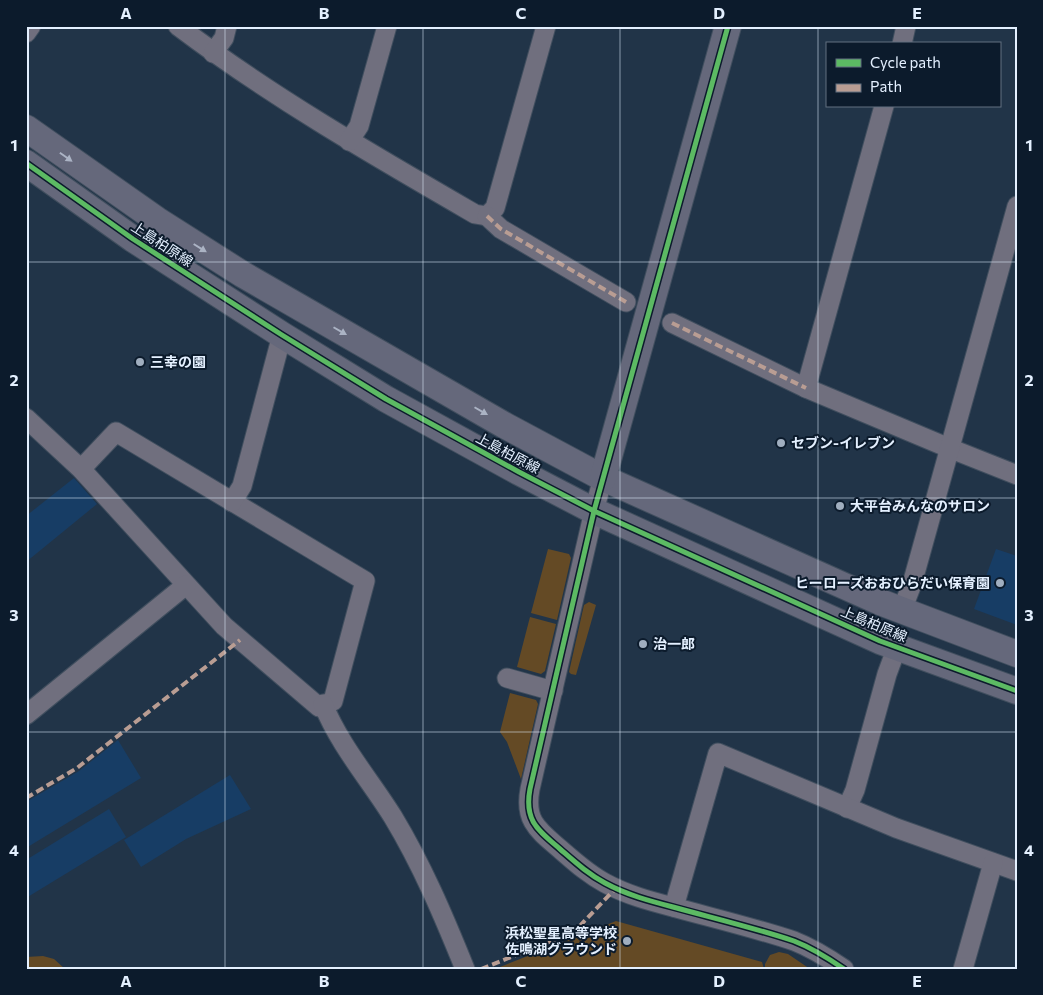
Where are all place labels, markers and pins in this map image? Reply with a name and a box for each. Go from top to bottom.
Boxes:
place label: 三幸の園 [150,353,206,370]
marker: 三幸の園 [134,356,146,368]
place label: セブン-イレブン [791,434,895,451]
marker: セブン-イレブン [775,437,787,449]
place label: 大平台みんなのサロン [850,497,990,514]
marker: 大平台みんなのサロン [834,500,846,512]
place label: ヒーローズおおひらだい保育園 [795,574,990,591]
marker: ヒーローズおおひらだい保育園 [994,577,1006,589]
place label: 治一郎 [653,635,695,652]
marker: 治一郎 [637,638,649,650]
place label: 浜松聖星高等学校 佐鳴湖グラウンド [505,924,617,957]
marker: 浜松聖星高等学校 佐鳴湖グラウンド [621,935,633,947]

